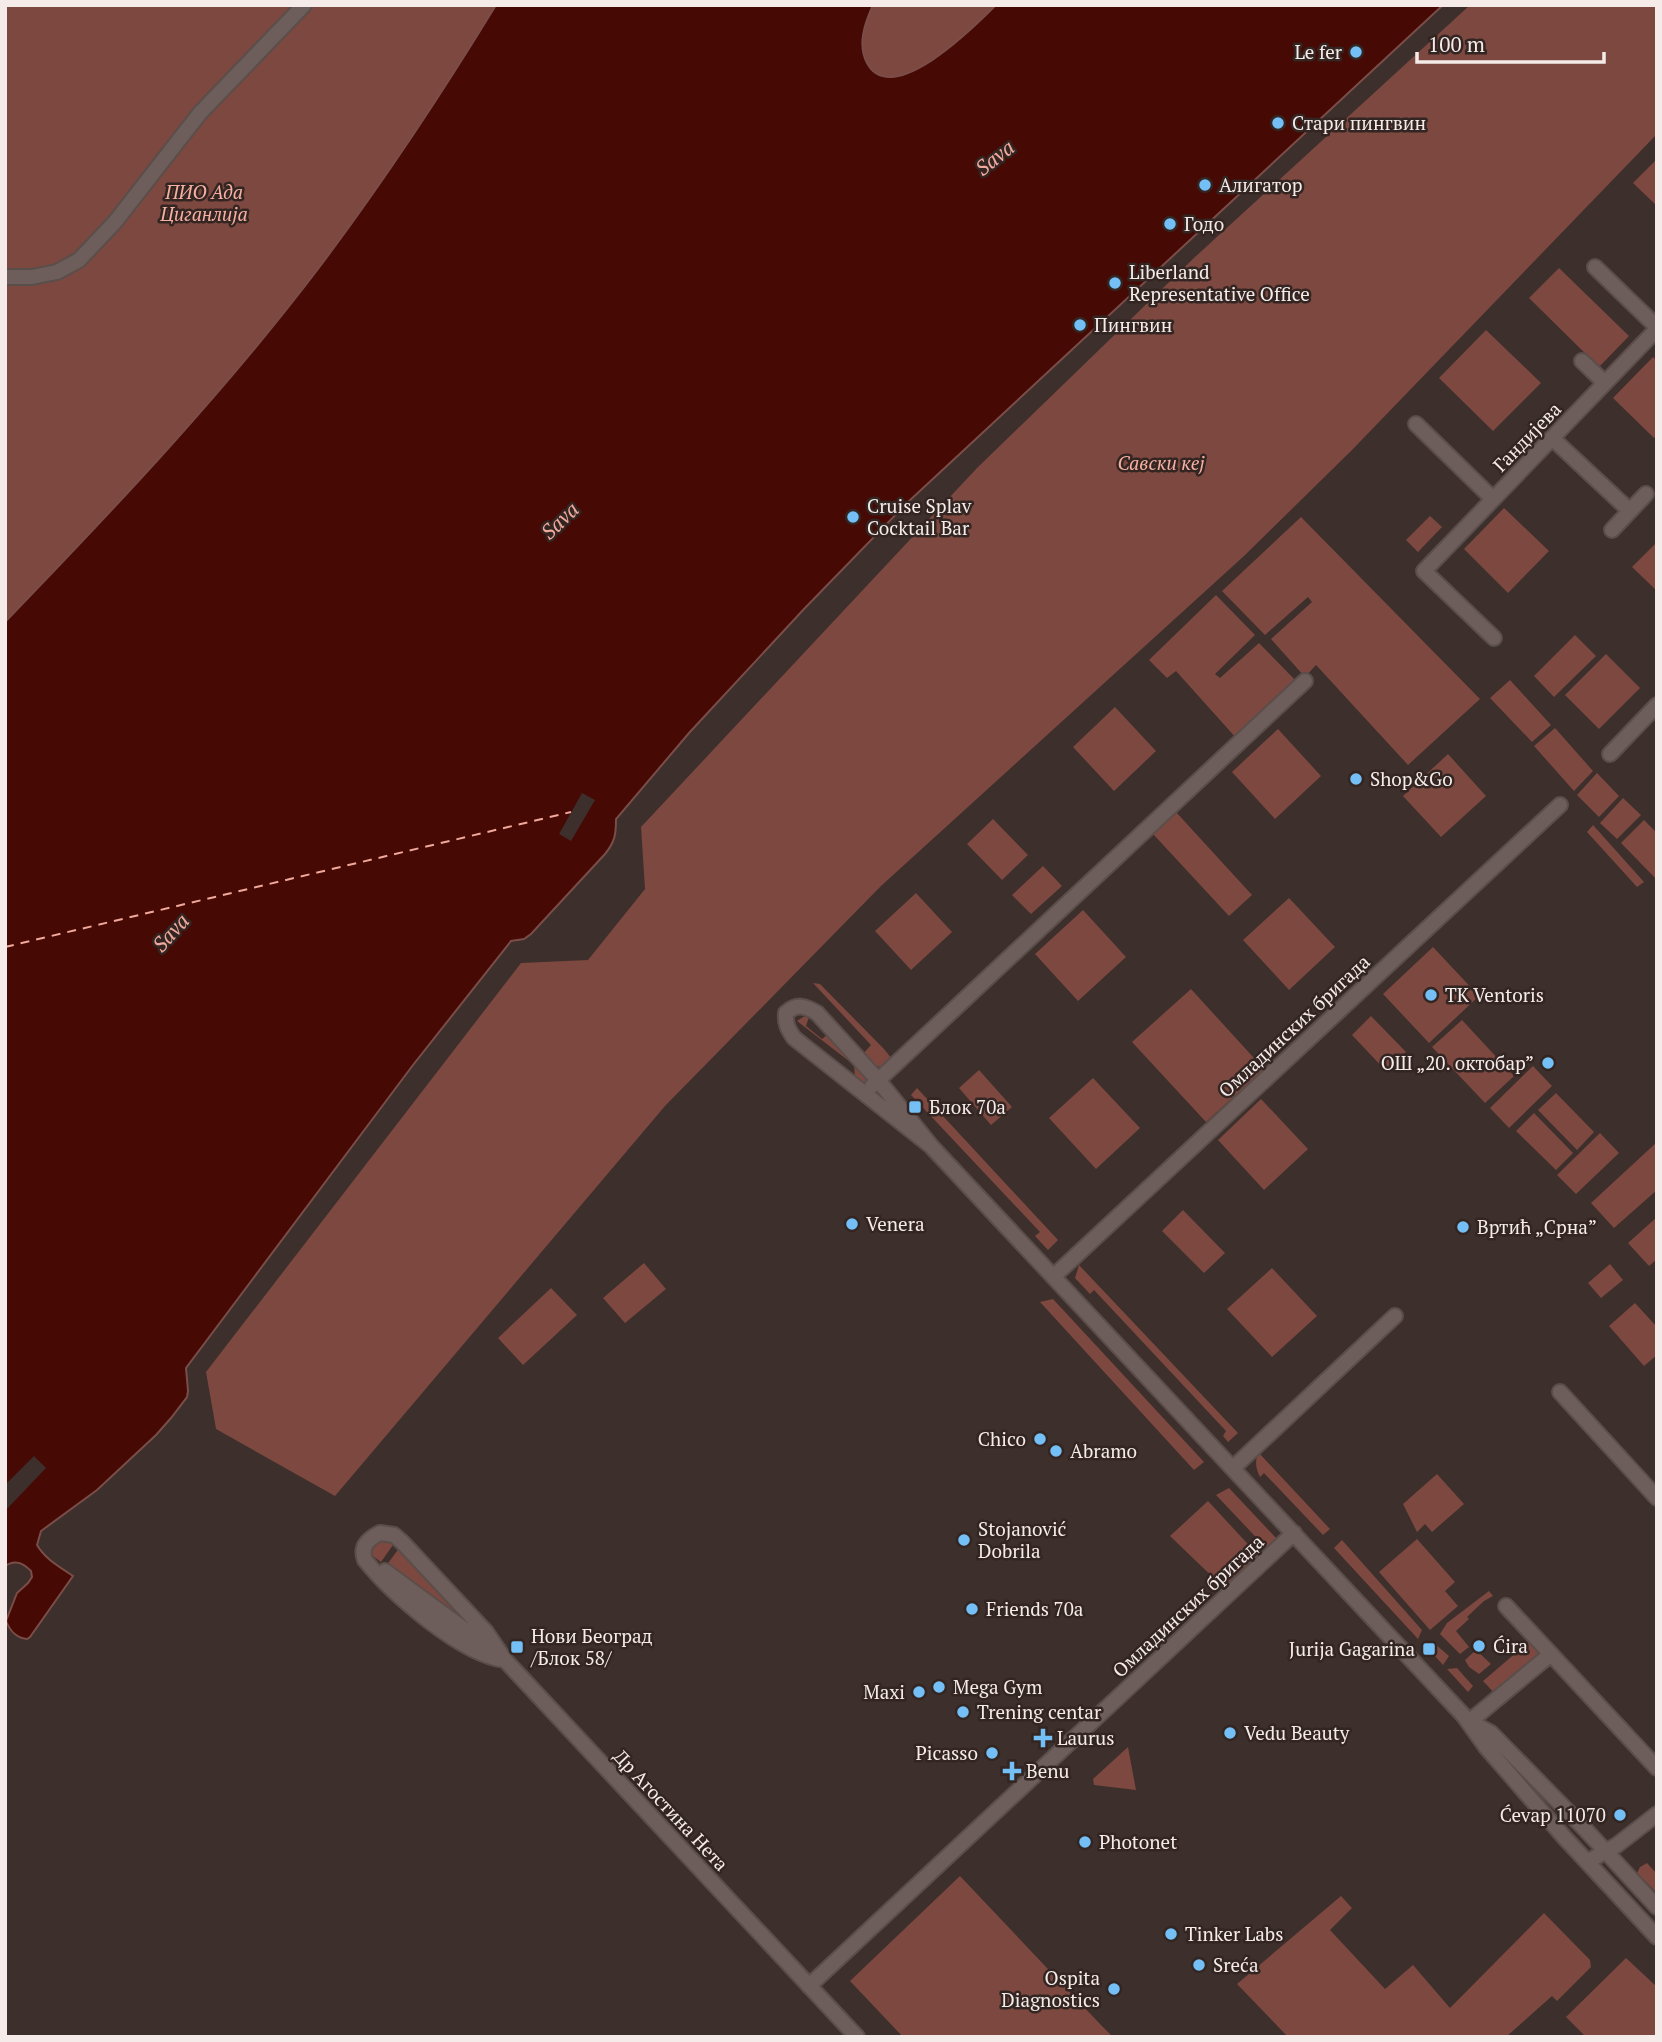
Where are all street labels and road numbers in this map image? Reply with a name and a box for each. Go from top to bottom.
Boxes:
street label: Гандијева [1487,396,1566,477]
street label: Омладинских бригада [1213,949,1375,1102]
street label: Омладинских бригада [1107,1529,1269,1682]
street label: Др Агостина Нета [609,1744,735,1876]

